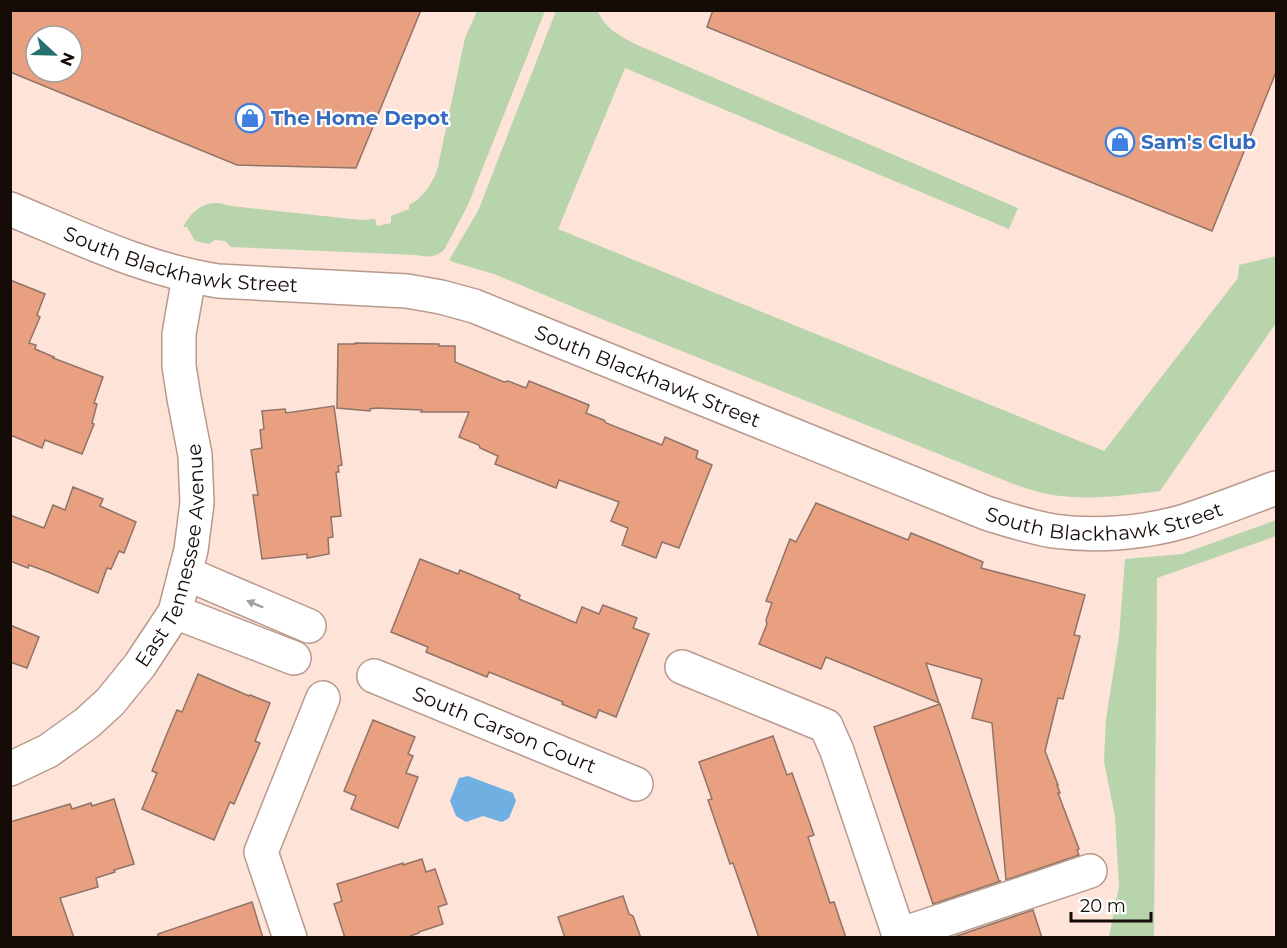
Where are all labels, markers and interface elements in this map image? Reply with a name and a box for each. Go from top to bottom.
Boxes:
north arrow [24,24,84,84]
text: N [56,50,79,69]
shop icon: The Home Depot [234,102,266,134]
place label: The Home Depot [271,106,449,130]
shop icon: Sam's Club [1104,126,1136,158]
place label: Sam's Club [1141,130,1256,154]
street label: South Blackhawk Street [60,221,298,297]
street label: South Blackhawk Street [531,320,764,433]
street label: East Tennessee Avenue [130,442,209,672]
street label: South Blackhawk Street [983,497,1226,546]
one-way arrow [245,599,263,609]
street label: South Carson Court [409,681,600,778]
scale bar [1071,885,1150,923]
text: 20 m [1080,895,1126,917]

